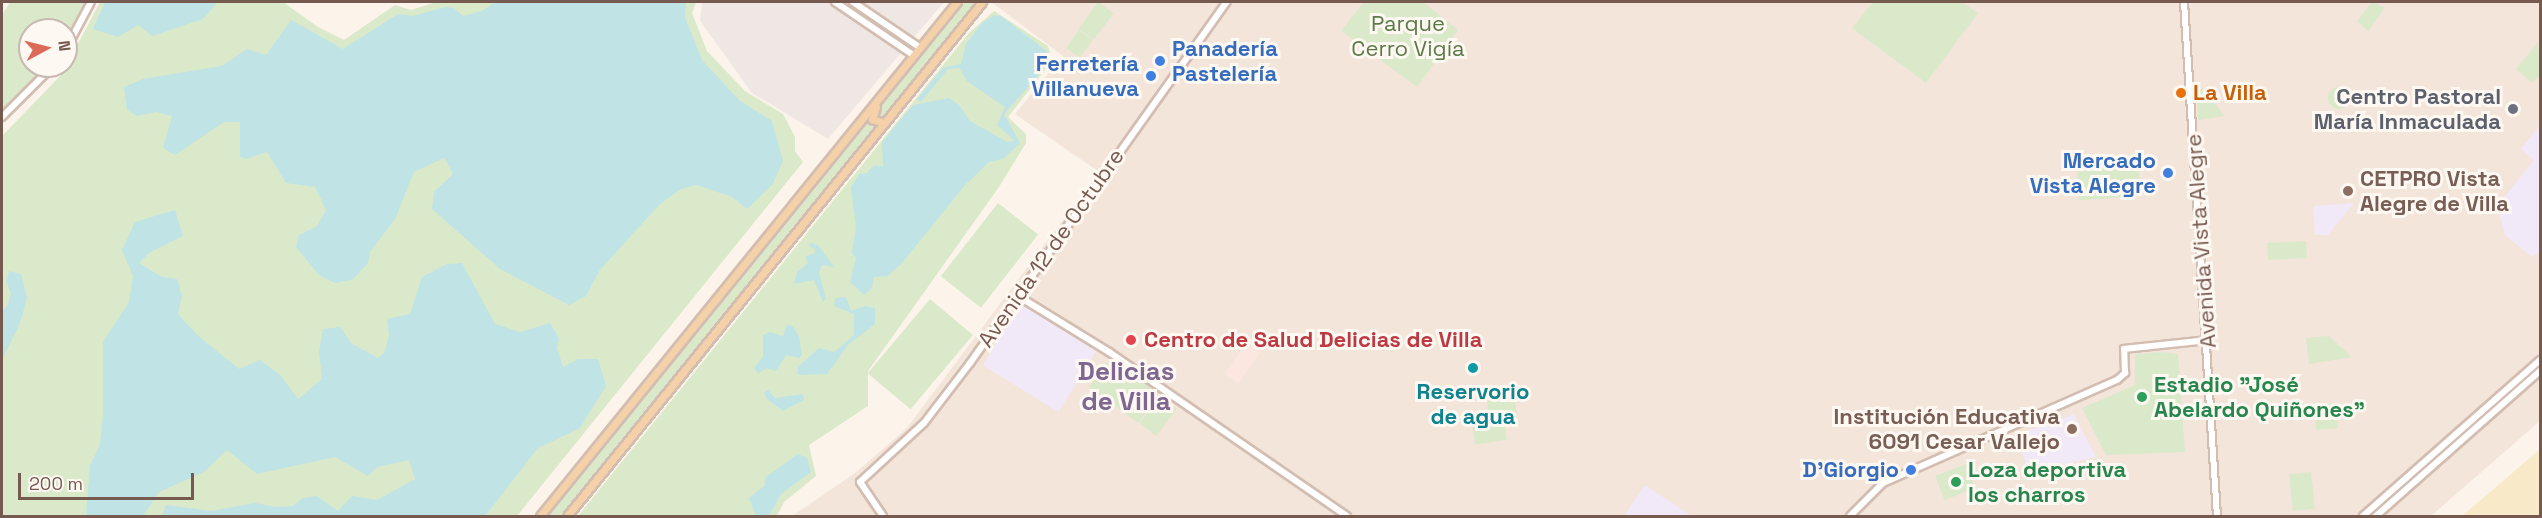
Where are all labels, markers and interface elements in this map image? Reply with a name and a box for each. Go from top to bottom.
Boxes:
park label: Parque Cerro Vigía [1351,10,1465,62]
north arrow [18,18,78,78]
place label: Panadería Pastelería [1172,35,1278,86]
text: N [53,39,75,53]
place label: Ferretería Villanueva [1031,50,1139,101]
marker: Panadería Pastelería [1153,54,1167,68]
marker: Ferretería Villanueva [1144,69,1158,83]
place label: La Villa [2193,80,2267,106]
place label: Centro Pastoral María Inmaculada [2314,83,2501,134]
marker: La Villa [2174,86,2188,100]
marker: Centro Pastoral María Inmaculada [2506,102,2520,116]
street label: Avenida Vista Alegre [2180,133,2222,349]
street label: Avenida 12 de Octubre [972,144,1130,352]
place label: Mercado Vista Alegre [2029,147,2156,198]
place label: CETPRO Vista Alegre de Villa [2360,165,2509,216]
marker: Mercado Vista Alegre [2161,166,2175,180]
marker: CETPRO Vista Alegre de Villa [2341,184,2355,198]
place label: Centro de Salud Delicias de Villa [1144,327,1483,353]
marker: Centro de Salud Delicias de Villa [1122,331,1140,349]
district label: Delicias de Villa [1078,356,1174,418]
marker: Reservorio de agua [1466,361,1480,375]
place label: Estadio "José Abelardo Quiñones" [2154,371,2365,422]
place label: Reservorio de agua [1417,378,1529,430]
marker: Estadio "José Abelardo Quiñones" [2135,390,2149,404]
place label: Institución Educativa 6091 Cesar Vallejo [1834,403,2060,454]
marker: Institución Educativa 6091 Cesar Vallejo [2065,422,2079,436]
place label: Loza deportiva los charros [1968,456,2126,508]
place label: D'Giorgio [1802,457,1899,483]
scale bar [21,461,196,499]
marker: D'Giorgio [1904,463,1918,477]
text: 200 m [29,472,83,495]
marker: Loza deportiva los charros [1949,475,1963,489]

